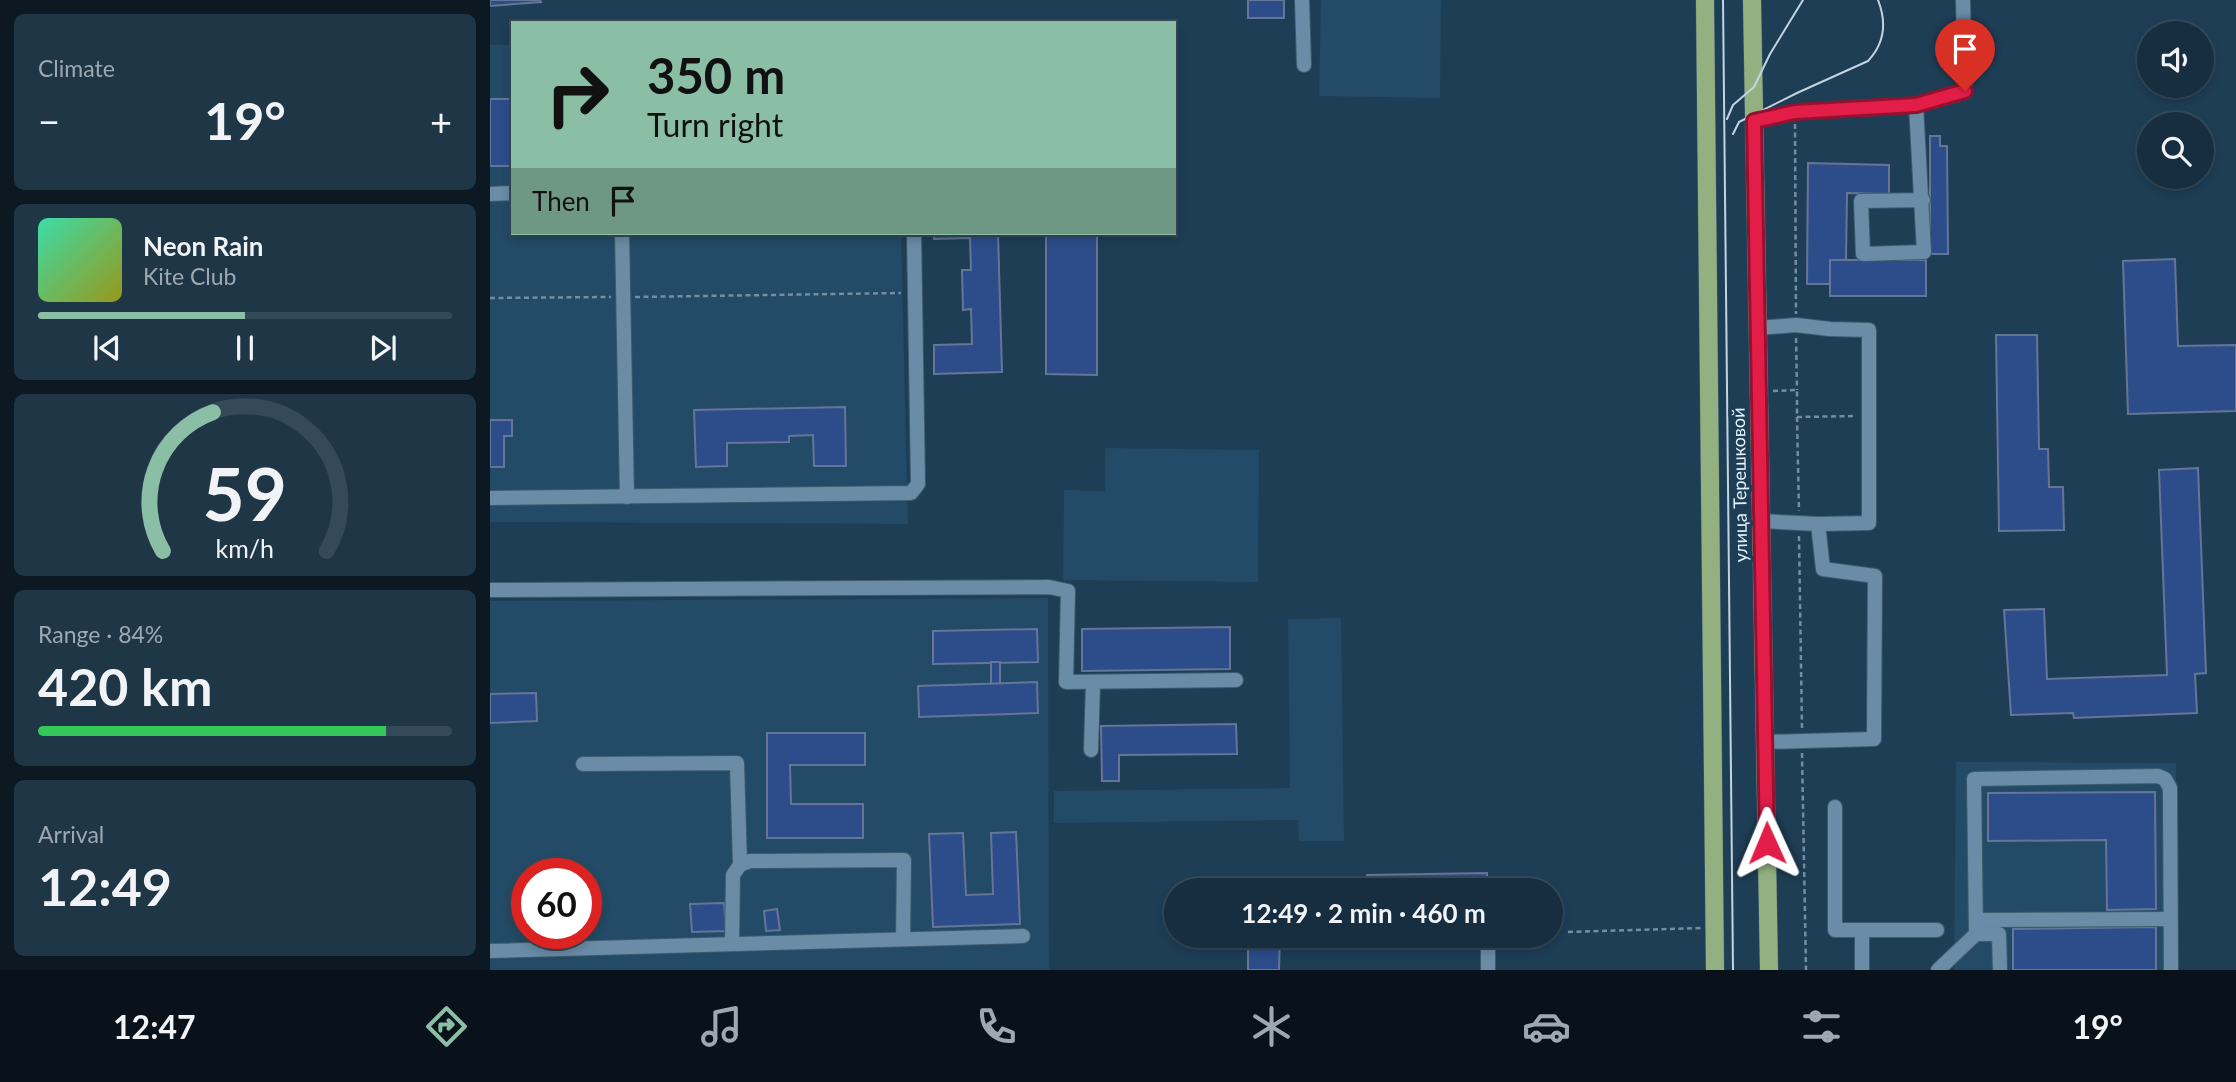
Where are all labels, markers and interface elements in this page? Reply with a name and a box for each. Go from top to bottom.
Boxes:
pin [1935,19,1995,91]
map controls [2137,21,2214,189]
button: sound [2137,21,2214,98]
icon: arrive [1946,30,1984,68]
text: 350 m [647,46,785,104]
icon: right [532,49,623,140]
text: Climate [38,54,115,82]
text: 19° [204,89,286,151]
text: − [38,98,60,144]
text: + [430,98,452,144]
text: Turn right [647,105,783,144]
button: search [2137,112,2214,189]
icon: arrive [604,182,642,220]
text: Then [532,185,590,217]
text: Neon Rain [143,230,263,262]
text: Kite Club [143,262,236,290]
icon: previous [88,329,126,367]
icon: pause [226,329,264,367]
icon: next [364,329,402,367]
street label: улица Терешковой [1727,407,1751,563]
text: 59 [203,449,287,537]
text: km/h [216,533,274,563]
text: Range · 84% [38,620,163,648]
text: 420 km [38,655,212,717]
position arrow [1730,806,1804,880]
text: Arrival [38,820,104,848]
text: 12:49 [38,855,172,917]
speed limit sign: 60 [511,858,602,949]
text: 12:49 · 2 min · 460 m [1241,897,1486,929]
icon: directions [422,1002,471,1051]
icon: music [697,1002,746,1051]
icon: phone [972,1002,1021,1051]
icon: climate [1247,1002,1296,1051]
icon: car [1522,1002,1571,1051]
icon: filters [1797,1002,1846,1051]
text: 12:47 [113,1007,196,1046]
text: 19° [2072,1007,2123,1046]

